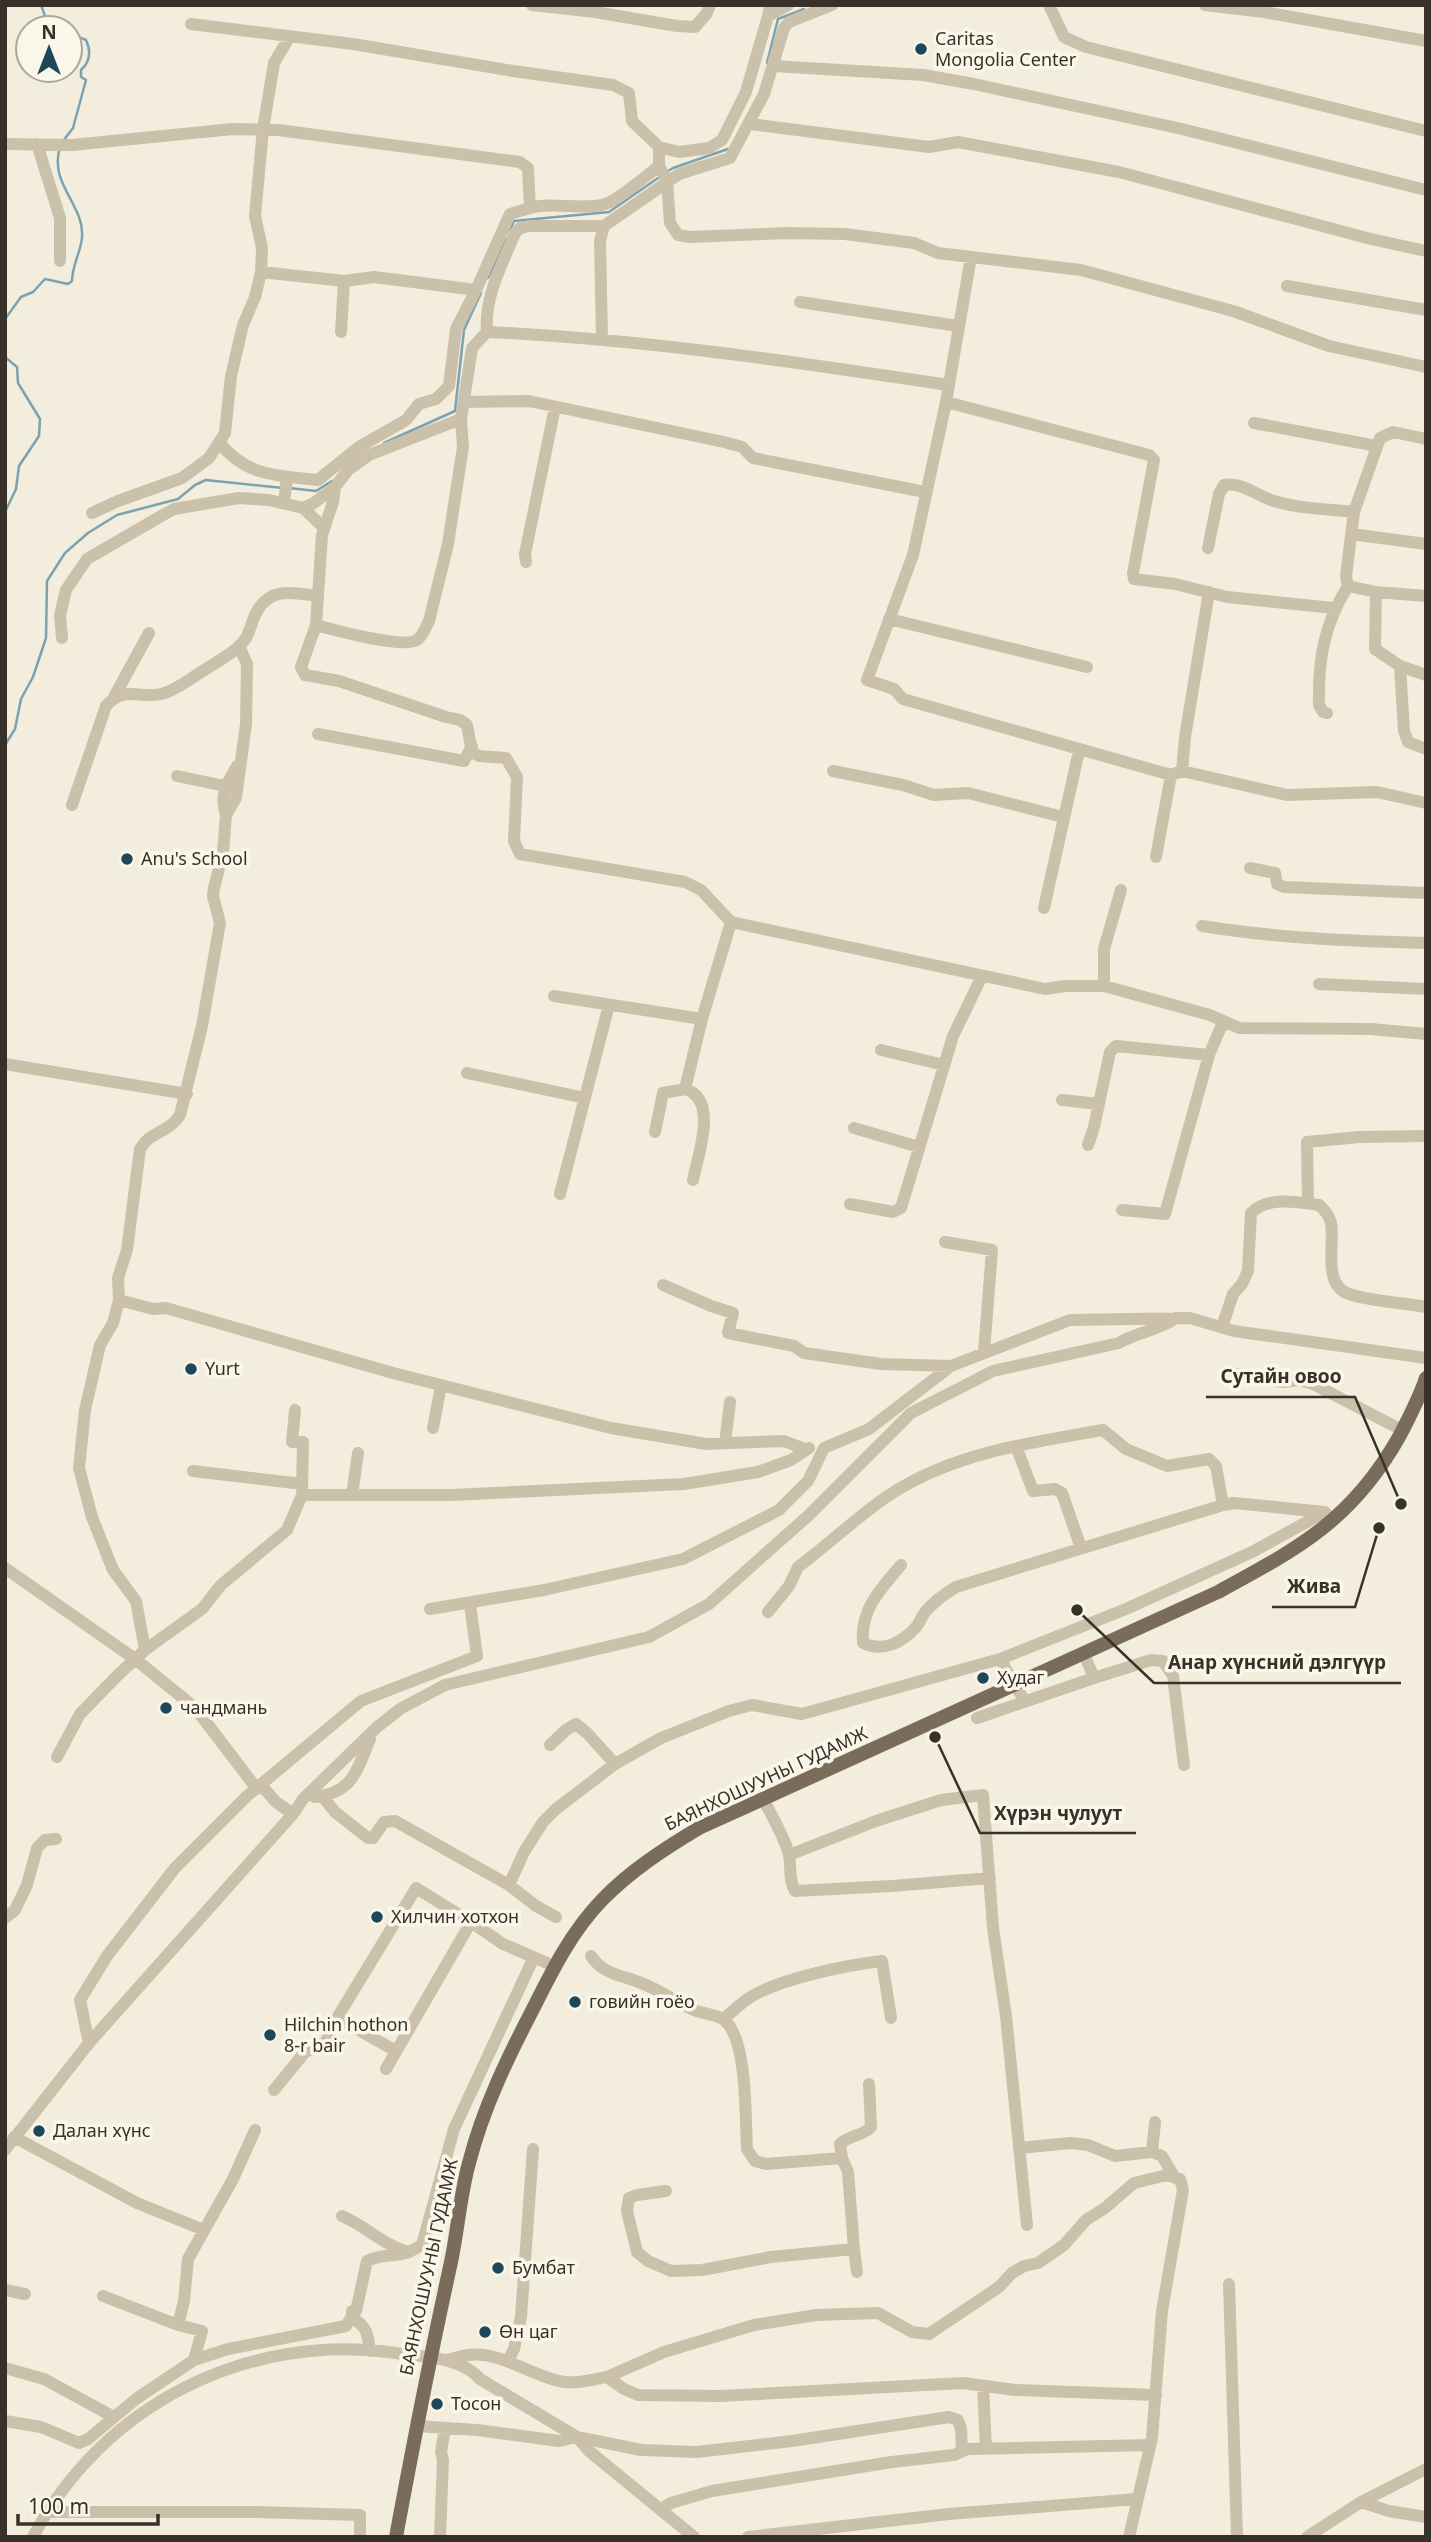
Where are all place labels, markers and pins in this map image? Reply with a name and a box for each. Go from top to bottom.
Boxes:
place label: Caritas Mongolia Center [935,26,1077,71]
marker: Caritas Mongolia Center [913,41,929,57]
place label: Anu's School [141,846,248,870]
marker: Anu's School [119,851,135,867]
place label: Yurt [205,1356,240,1380]
callout: Сутайн овоо [1206,1357,1355,1397]
marker: Yurt [183,1361,199,1377]
callout: Жива [1272,1567,1355,1607]
callout: Анар хүнсний дэлгүүр [1154,1643,1401,1683]
place label: Худаг [997,1665,1045,1689]
marker: Худаг [975,1670,991,1686]
place label: чандмань [180,1695,267,1719]
marker: чандмань [158,1700,174,1716]
callout: Хүрэн чулуут [980,1793,1136,1833]
place label: Хилчин хотхон [391,1904,519,1928]
marker: Хилчин хотхон [369,1909,385,1925]
place label: говийн гоёо [589,1989,695,2013]
marker: говийн гоёо [567,1994,583,2010]
place label: Hilchin hothon 8-r bair [284,2012,409,2057]
marker: Hilchin hothon 8-r bair [262,2027,278,2043]
place label: Далан хүнс [53,2118,151,2142]
marker: Далан хүнс [31,2123,47,2139]
place label: Бумбат [512,2255,575,2279]
marker: Бумбат [490,2260,506,2276]
place label: Өн цаг [499,2319,558,2343]
marker: Өн цаг [477,2324,493,2340]
place label: Тосон [451,2391,501,2415]
marker: Тосон [429,2396,445,2412]

